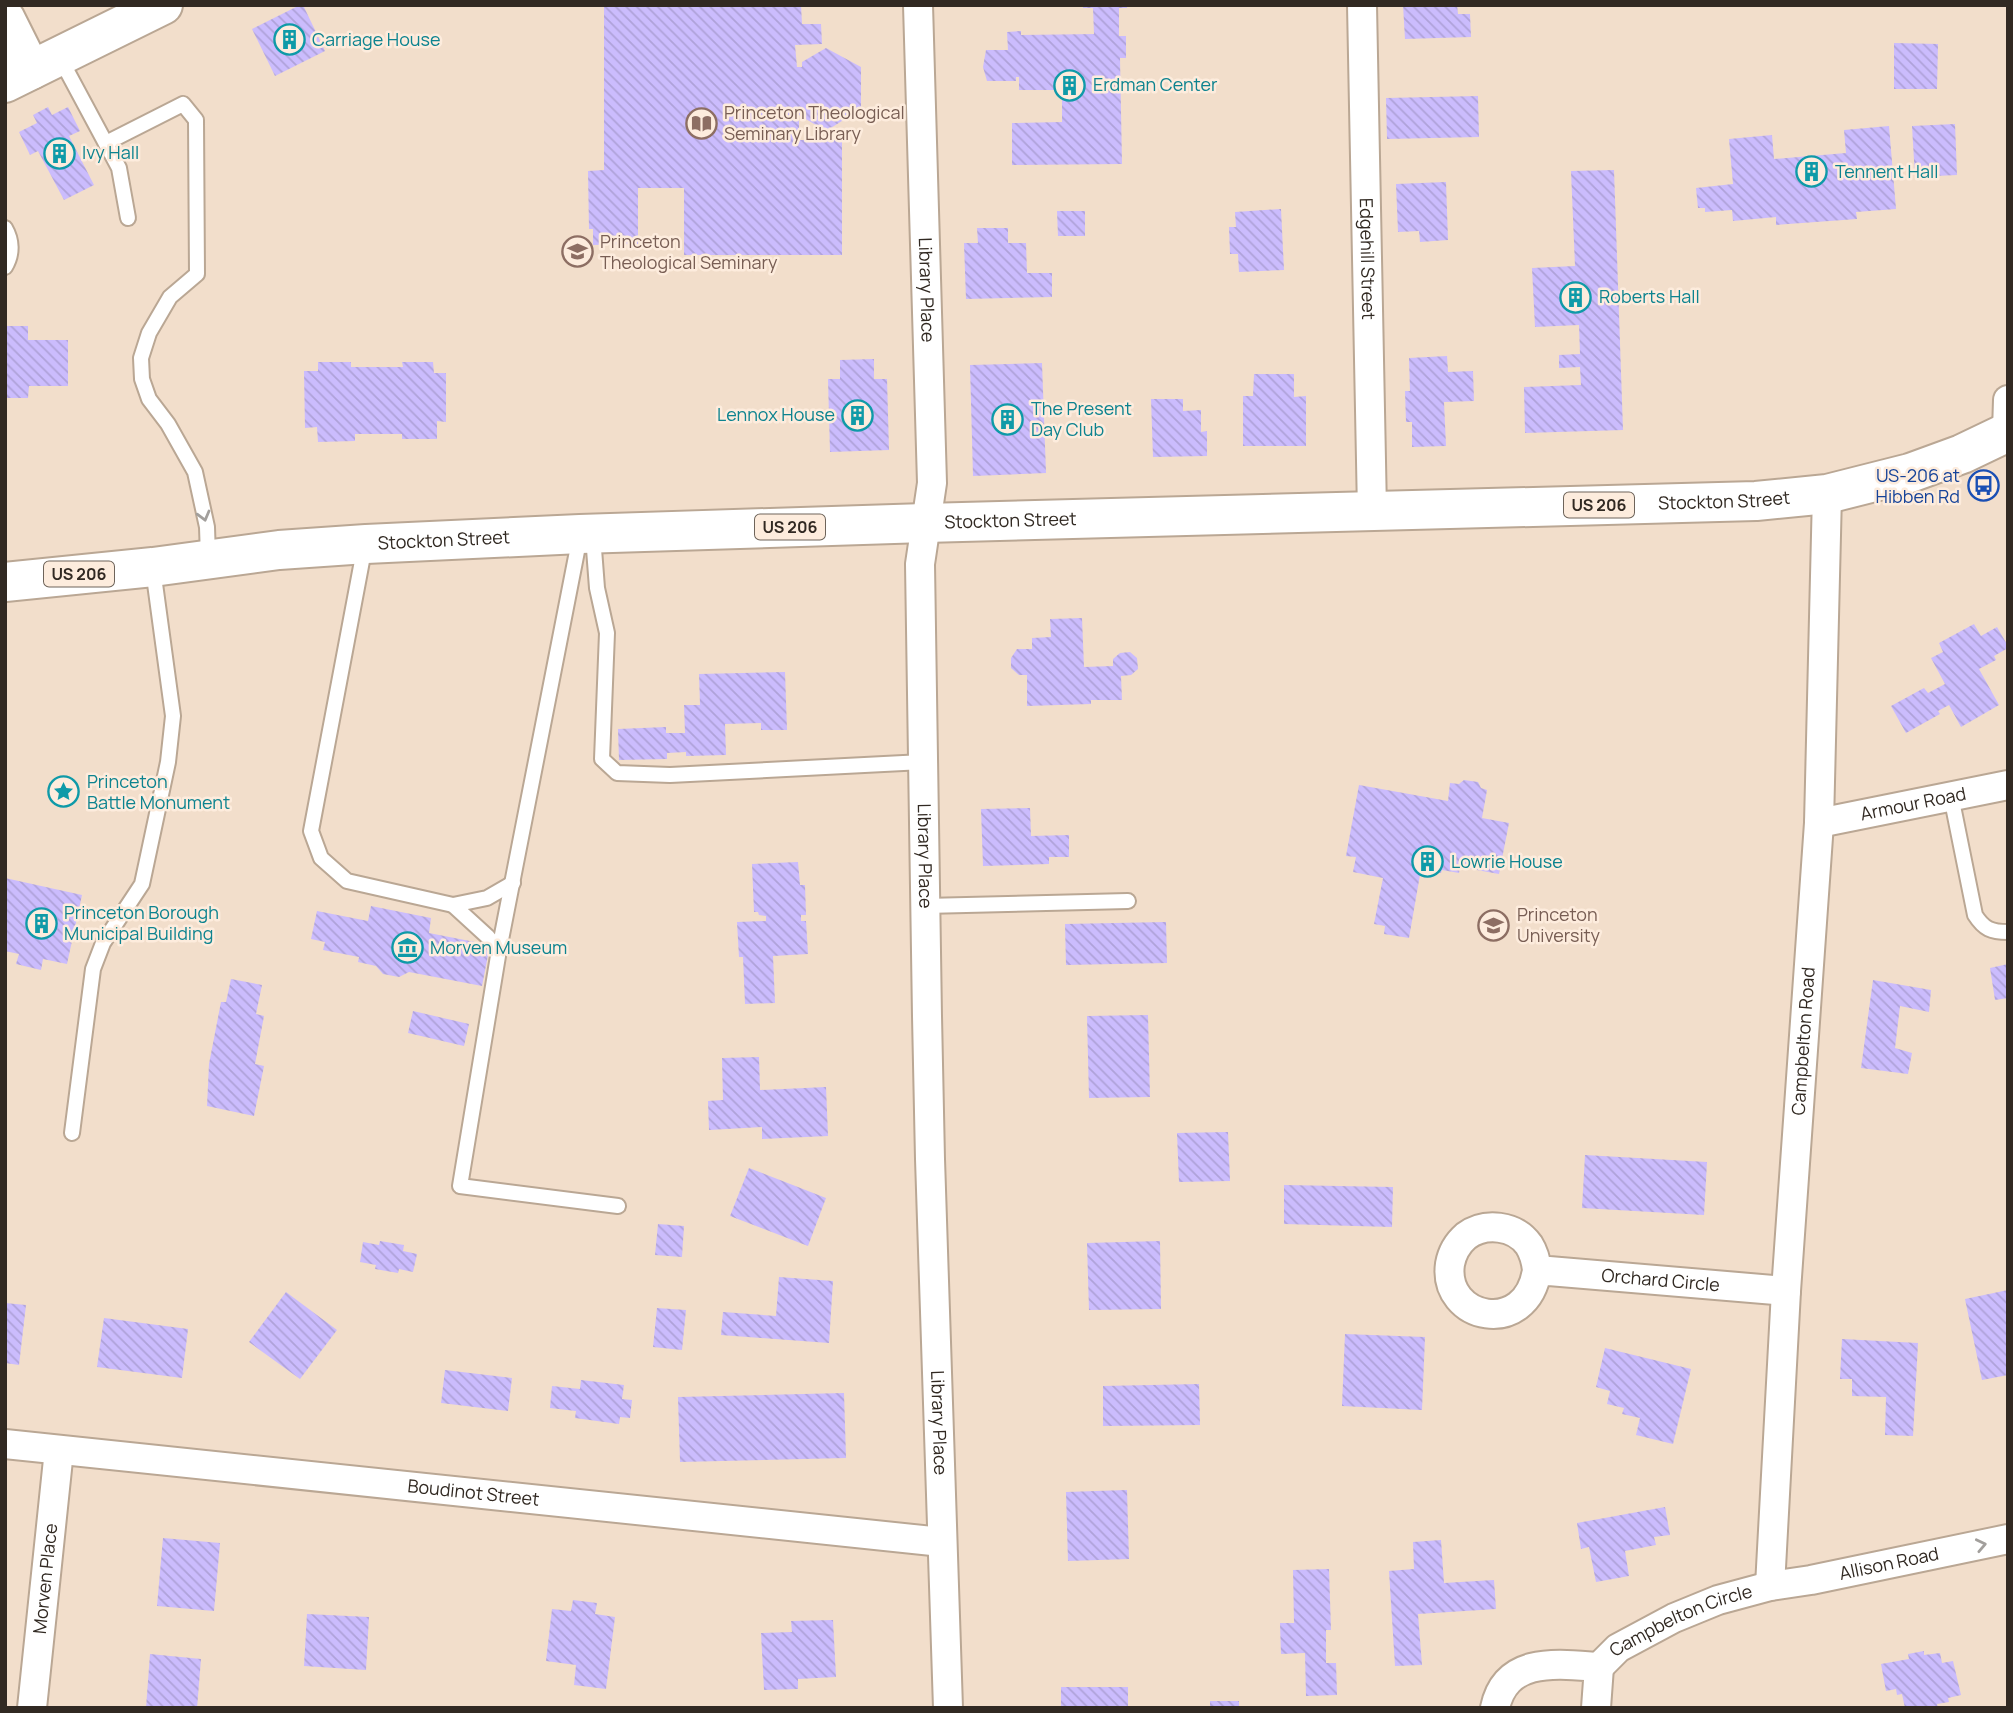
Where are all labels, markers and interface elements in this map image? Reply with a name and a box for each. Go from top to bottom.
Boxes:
building icon: Carriage House [272,23,306,57]
place label: Carriage House [312,27,440,51]
building icon: Erdman Center [1053,68,1087,102]
place label: Erdman Center [1093,72,1218,96]
place label: Princeton Theological Seminary Library [724,100,905,145]
library icon: Princeton Theological Seminary Library [684,106,718,140]
building icon: Ivy Hall [42,136,76,170]
place label: Ivy Hall [82,140,139,164]
building icon: Tennent Hall [1795,155,1829,189]
place label: Tennent Hall [1835,159,1938,183]
street label: Edgehill Street [1355,198,1381,320]
place label: Princeton Theological Seminary [600,229,778,274]
school or university icon: Princeton Theological Seminary [560,235,594,269]
street label: Library Place [914,237,941,343]
building icon: Roberts Hall [1559,280,1593,314]
place label: Roberts Hall [1599,284,1700,308]
place label: The Present Day Club [1031,396,1132,441]
building icon: Lennox House [841,398,875,432]
place label: Lennox House [717,402,835,426]
building icon: The Present Day Club [991,402,1025,436]
place label: US-206 at Hibben Rd [1876,463,1960,508]
bus stop icon: US-206 at Hibben Rd [1966,469,2000,503]
street label: Stockton Street [1658,485,1791,515]
road number: US 206 [1564,492,1634,518]
street label: Stockton Street [944,506,1077,533]
one-way arrow [196,509,210,521]
road number: US 206 [755,514,825,540]
street label: Stockton Street [377,524,510,554]
road number: US 206 [44,562,114,586]
place label: Princeton Battle Monument [87,769,230,814]
place icon: Princeton Battle Monument [47,775,81,809]
street label: Armour Road [1858,781,1968,825]
street label: Library Place [913,803,938,909]
building icon: Lowrie House [1411,845,1445,879]
place label: Lowrie House [1451,849,1563,873]
place label: Princeton Borough Municipal Building [64,900,219,945]
place label: Princeton University [1517,902,1601,947]
building icon: Princeton Borough Municipal Building [24,906,58,940]
school or university icon: Princeton University [1477,908,1511,942]
museum icon: Morven Museum [390,931,424,965]
place label: Morven Museum [430,935,567,959]
street label: Campbelton Road [1785,966,1820,1116]
street label: Orchard Circle [1601,1262,1721,1296]
street label: Library Place [926,1370,953,1476]
street label: Boudinot Street [406,1473,541,1511]
street label: Morven Place [27,1522,62,1635]
one-way arrow [1975,1538,1987,1553]
street label: Allison Road [1837,1541,1941,1585]
street label: Campbelton Circle [1603,1578,1755,1661]

